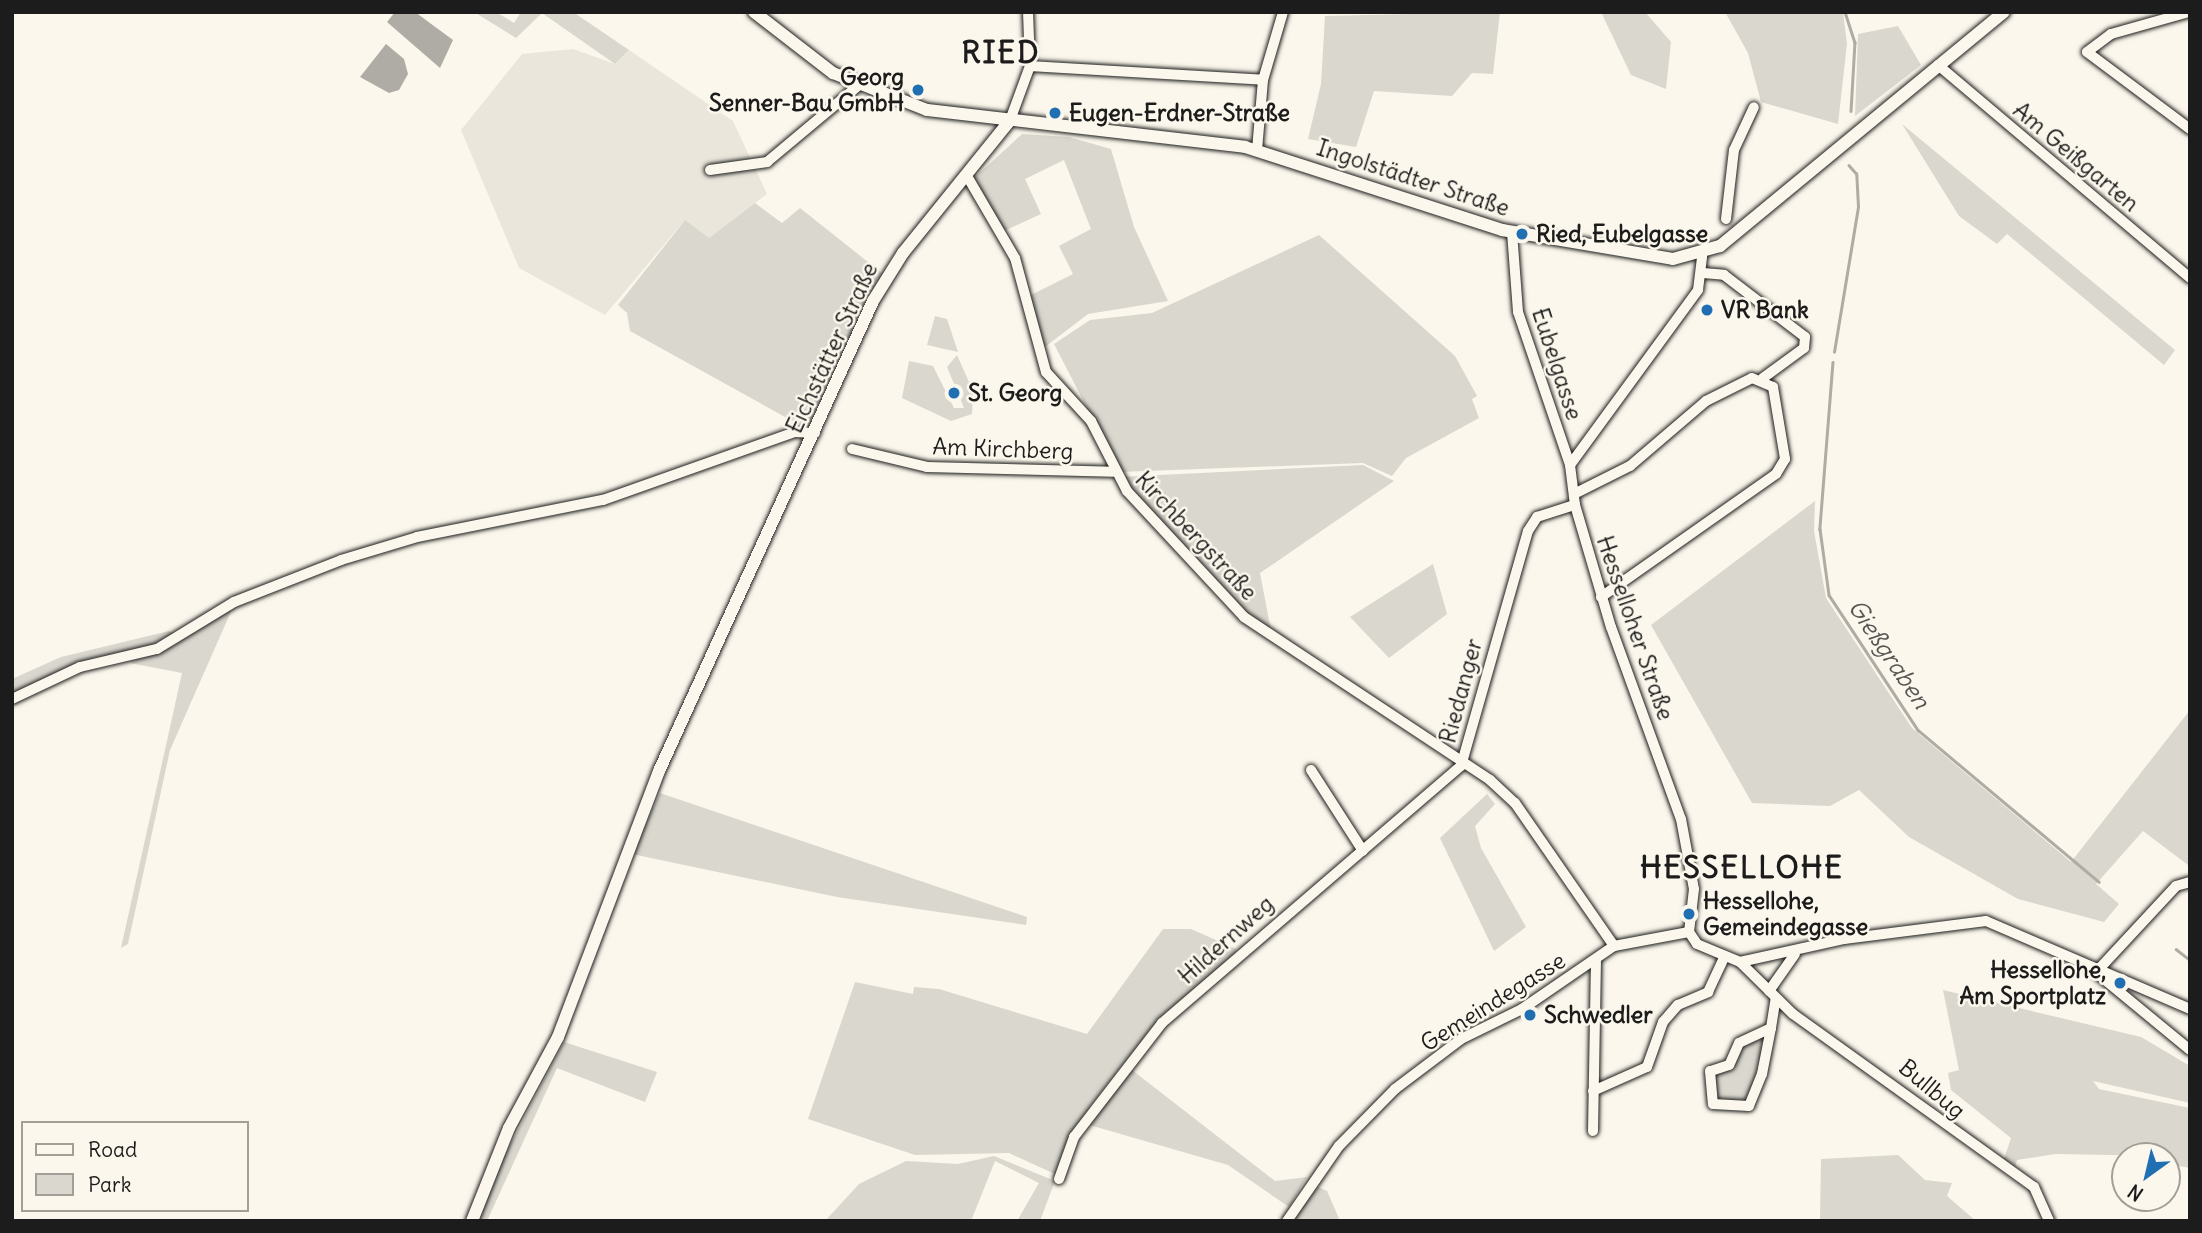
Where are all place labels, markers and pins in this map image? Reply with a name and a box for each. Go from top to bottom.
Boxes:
place label: Georg Senner-Bau GmbH [709,63,904,117]
marker: Georg Senner-Bau GmbH [910,82,926,98]
place label: Eugen-Erdner-Straße [1069,99,1290,127]
marker: Eugen-Erdner-Straße [1047,105,1063,121]
place label: Ried, Eubelgasse [1536,220,1708,248]
marker: Ried, Eubelgasse [1514,226,1530,242]
place label: VR Bank [1721,296,1809,324]
marker: VR Bank [1699,302,1715,318]
place label: St. Georg [968,379,1062,407]
marker: St. Georg [946,385,962,401]
place label: Hessellohe, Gemeindegasse [1703,887,1868,941]
marker: Hessellohe, Gemeindegasse [1681,906,1697,922]
place label: Hessellohe, Am Sportplatz [1959,956,2106,1010]
marker: Hessellohe, Am Sportplatz [2112,975,2128,991]
place label: Schwedler [1544,1001,1653,1029]
marker: Schwedler [1522,1007,1538,1023]

